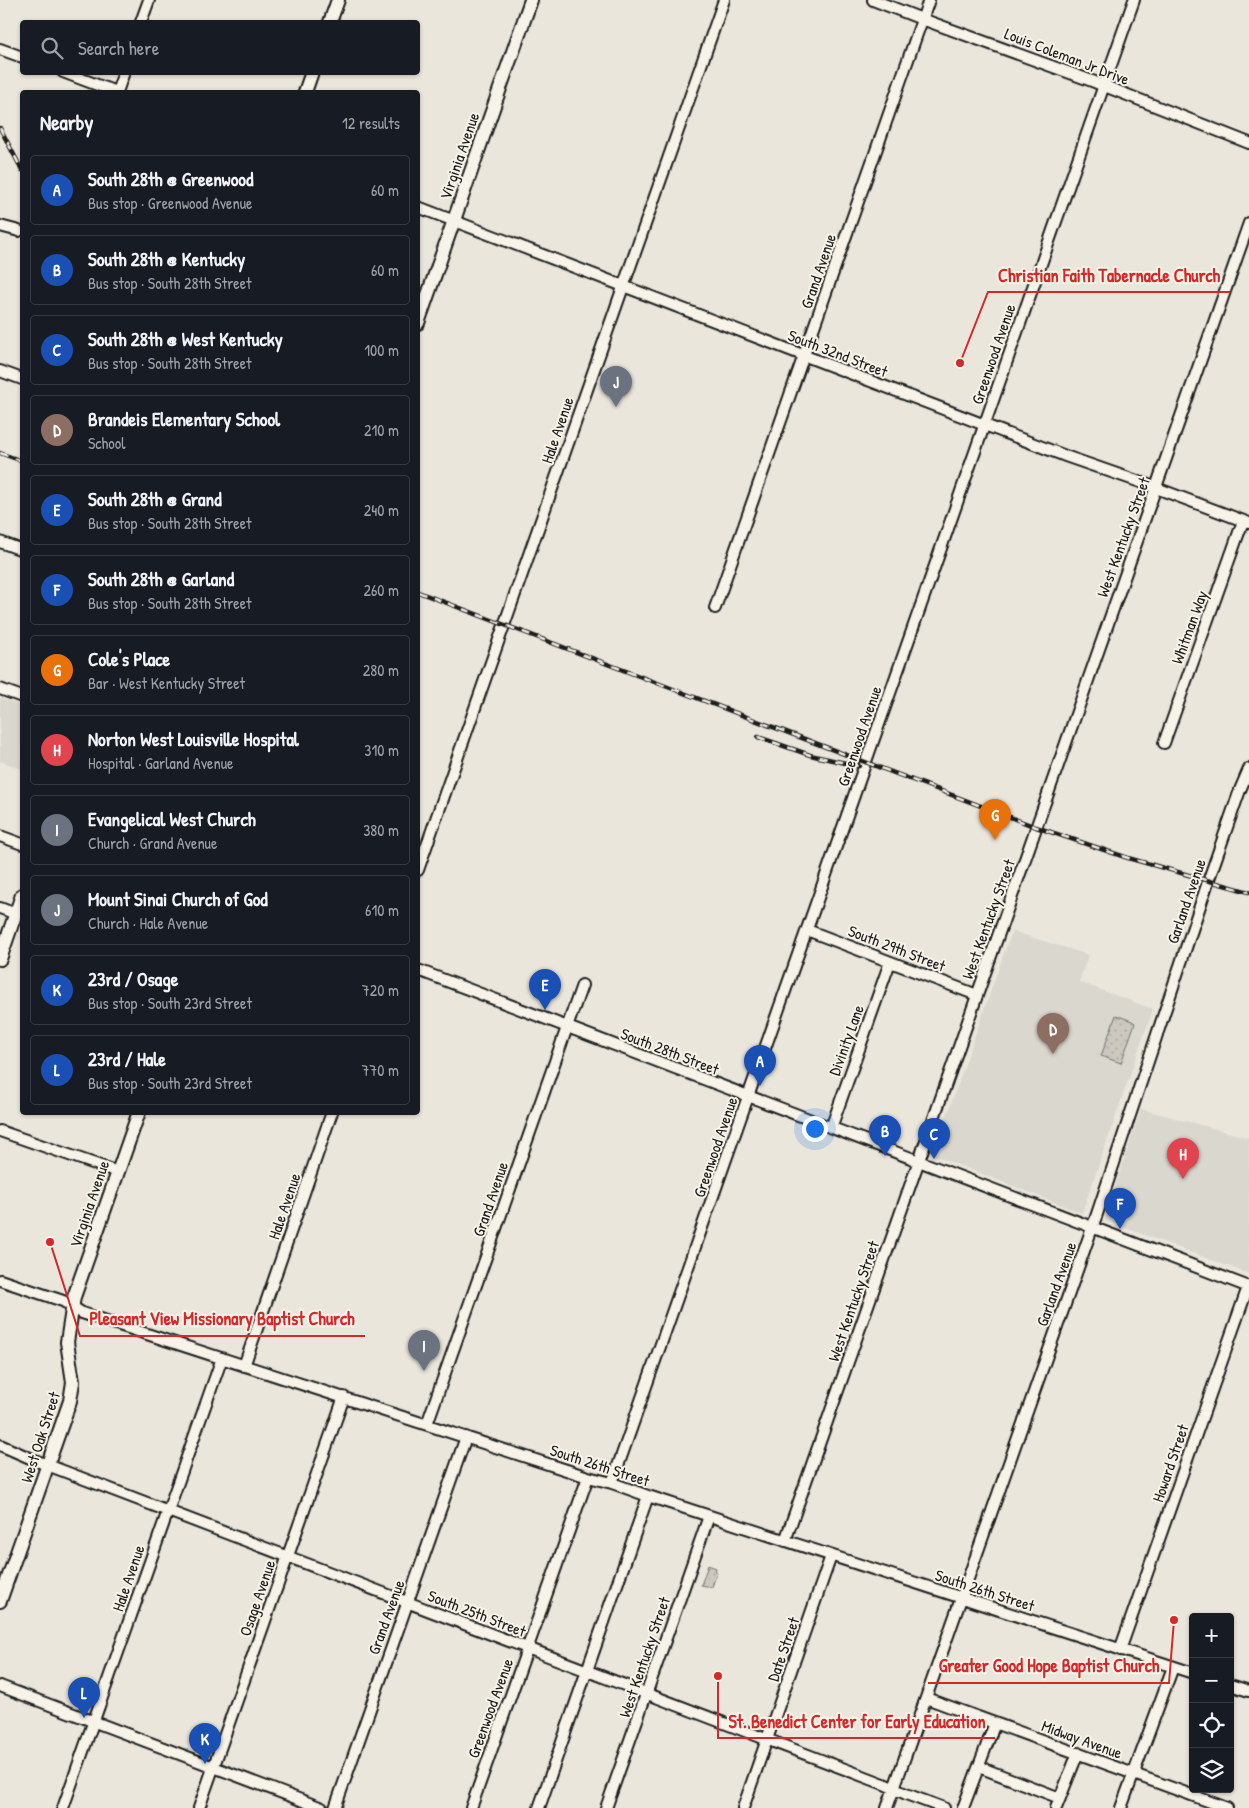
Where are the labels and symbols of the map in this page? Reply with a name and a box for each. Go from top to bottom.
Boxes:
street label: Louis Coleman Jr Drive [1001,22,1133,90]
street label: Virginia Avenue [434,109,484,203]
street label: Grand Avenue [795,230,841,311]
callout: Christian Faith Tabernacle Church [988,259,1230,292]
text: Christian Faith Tabernacle Church [998,263,1220,288]
street label: Greenwood Avenue [966,300,1021,407]
street label: South 32nd Street [785,324,891,382]
pin: J [600,366,632,407]
street label: Hale Avenue [535,393,579,466]
street label: West Kentucky Street [1091,474,1155,600]
street label: Whitman Way [1166,587,1213,667]
street label: Greenwood Avenue [832,682,887,789]
pin: G [979,799,1011,840]
street label: Garland Avenue [1161,855,1211,946]
street label: West Kentucky Street [956,856,1020,982]
street label: South 29th Street [845,919,949,977]
pin: E [529,969,561,1010]
street label: Divinity Lane [823,1001,869,1078]
pin: D [1037,1013,1069,1054]
street label: South 28th Street [618,1022,723,1080]
pin: A [744,1045,776,1086]
street label: Greenwood Avenue [688,1093,743,1200]
pin: B [869,1115,901,1156]
your location [802,1116,828,1142]
pin: C [918,1118,950,1159]
pin: H [1167,1138,1199,1179]
street label: Virginia Avenue [64,1157,114,1251]
street label: Grand Avenue [467,1158,513,1239]
street label: Hale Avenue [262,1169,306,1242]
pin: F [1104,1188,1136,1229]
street label: West Kentucky Street [822,1237,884,1364]
street label: Garland Avenue [1031,1238,1082,1329]
callout: Pleasant View Missionary Baptist Church [80,1303,365,1336]
text: Pleasant View Missionary Baptist Church [89,1306,355,1332]
pin: I [408,1330,440,1371]
street label: West Oak Street [15,1388,65,1485]
street label: Howard Street [1146,1421,1194,1505]
street label: South 26th Street [548,1439,653,1492]
street label: Hale Avenue [106,1541,150,1614]
street label: Osage Avenue [234,1556,280,1639]
street label: South 26th Street [933,1564,1038,1617]
street label: Grand Avenue [362,1576,410,1657]
street label: South 25th Street [425,1584,530,1642]
street label: West Kentucky Street [613,1593,675,1720]
street label: Date Street [762,1613,804,1684]
callout: Greater Good Hope Baptist Church [928,1650,1169,1683]
text: Greater Good Hope Baptist Church [939,1653,1160,1679]
street label: Greenwood Avenue [462,1654,518,1761]
pin: L [68,1677,100,1718]
callout: St. Benedict Center for Early Education [718,1705,995,1738]
text: St. Benedict Center for Early Education [728,1709,986,1735]
street label: Midway Avenue [1039,1714,1126,1764]
pin: K [189,1723,221,1764]

